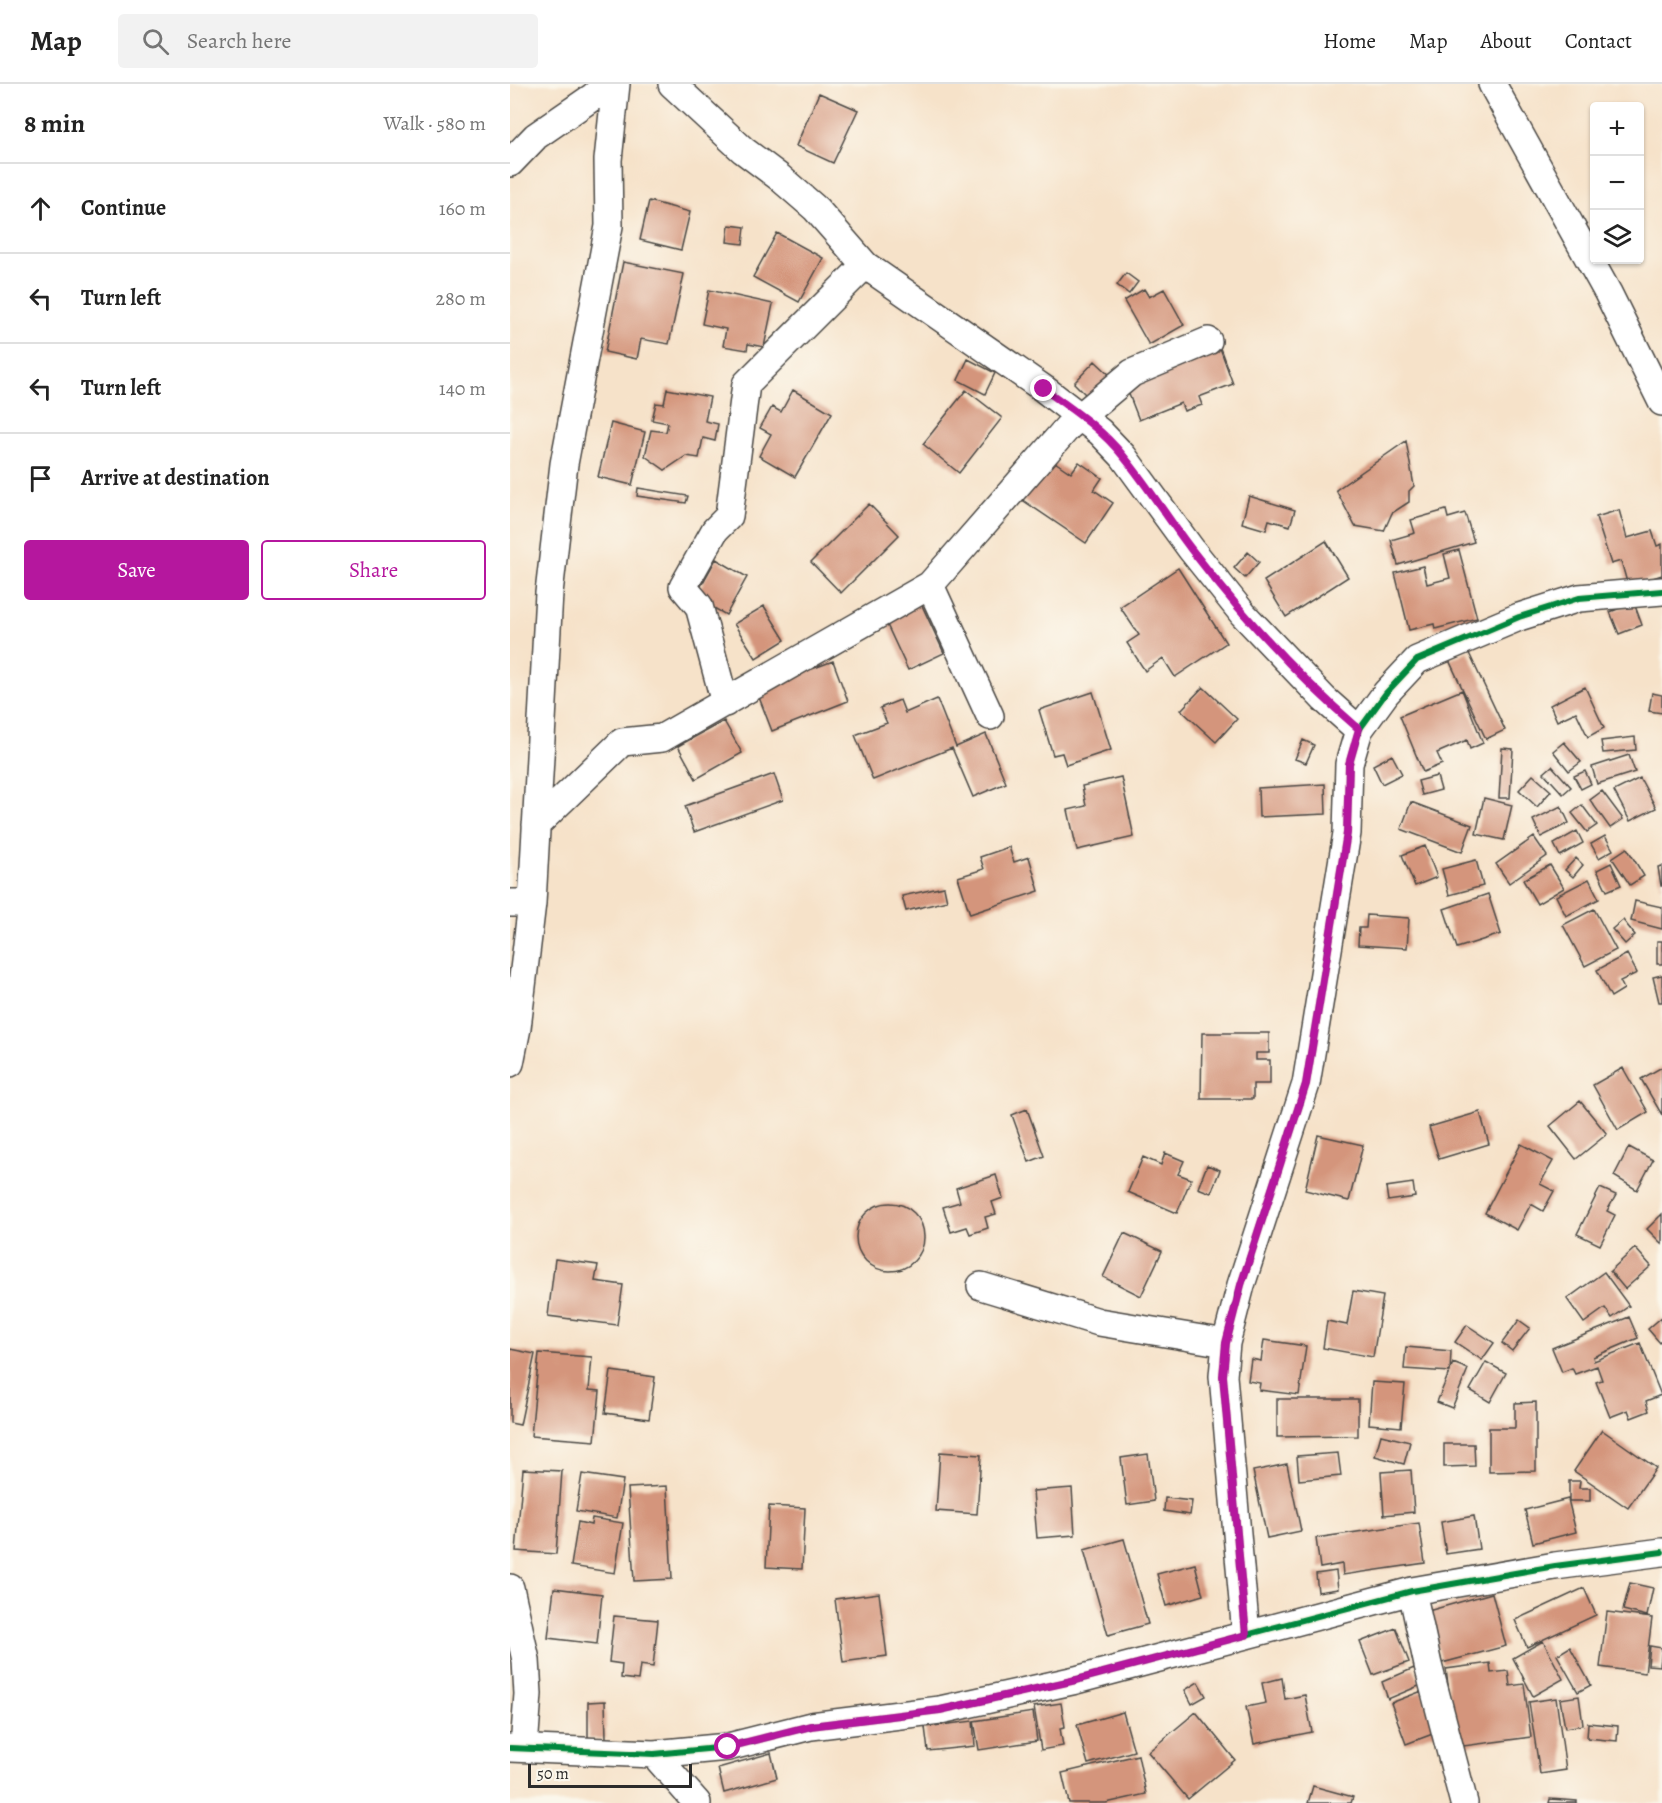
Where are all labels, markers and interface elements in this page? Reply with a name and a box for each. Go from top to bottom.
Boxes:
search box [118,14,538,68]
text: Map [30,22,82,60]
icon: search [139,25,172,58]
text: Search here [187,26,291,56]
text: Home [1323,27,1376,55]
text: Map [1409,27,1447,55]
text: About [1480,27,1532,55]
text: Contact [1565,27,1632,55]
map controls [1590,102,1644,264]
button: + [1590,102,1644,156]
text: 8 min [24,106,85,141]
text: Walk · 580 m [383,110,486,137]
button: − [1590,156,1644,210]
icon: ahead [24,192,57,225]
text: Continue [81,193,166,223]
text: 160 m [439,195,486,222]
button: layers [1590,210,1644,264]
icon: left [24,282,57,315]
text: Turn left [81,283,161,313]
text: 280 m [436,285,486,312]
icon: left [24,372,57,405]
text: Turn left [81,373,161,403]
text: 140 m [439,375,486,402]
route end [1030,375,1056,401]
icon: arrive [24,462,57,495]
text: Arrive at destination [81,463,270,493]
button: Save [24,540,249,600]
button: Share [261,540,486,600]
route start [714,1733,740,1759]
scale bar [528,1761,692,1788]
text: 50 m [537,1763,569,1785]

